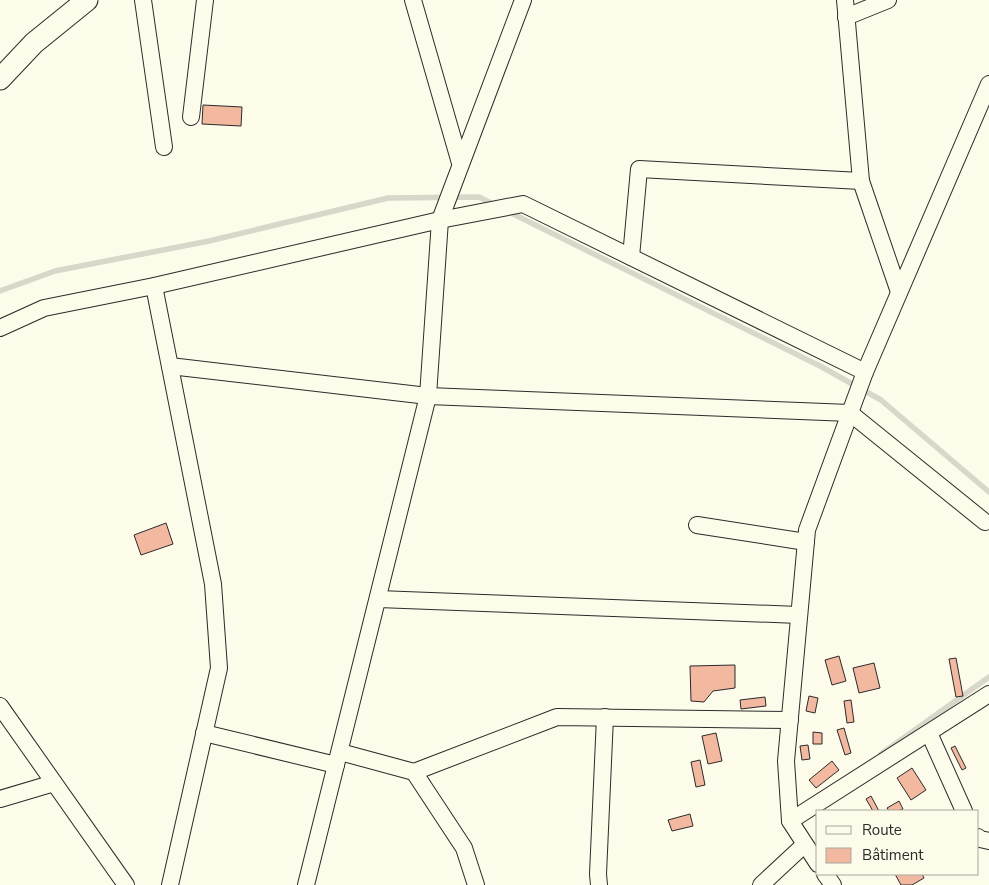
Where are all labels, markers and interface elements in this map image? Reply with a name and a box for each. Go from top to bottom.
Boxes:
legend [816,810,979,875]
text: Route [862,820,902,840]
text: Bâtiment [862,845,924,865]

